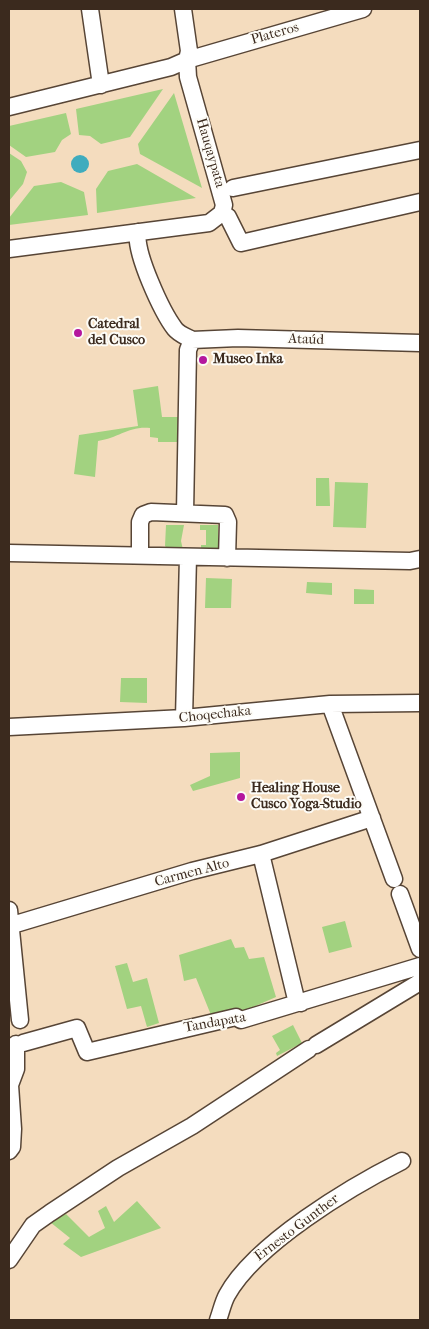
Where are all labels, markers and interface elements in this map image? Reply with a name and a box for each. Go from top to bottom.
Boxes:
street label: Plateros [249,19,301,49]
street label: Hauqaypata [192,116,228,190]
place label: Catedral del Cusco [88,317,145,350]
marker: Catedral del Cusco [72,327,84,339]
street label: Ataúd [288,331,324,349]
place label: Museo Inka [213,352,283,368]
marker: Museo Inka [197,354,209,366]
street label: Choqechaka [178,703,252,727]
place label: Healing House Cusco Yoga-Studio [251,781,362,814]
marker: Healing House Cusco Yoga-Studio [235,791,247,803]
street label: Carmen Alto [153,855,231,891]
street label: Tandapata [183,1009,247,1037]
street label: Ernesto Gunther [252,1191,342,1265]

